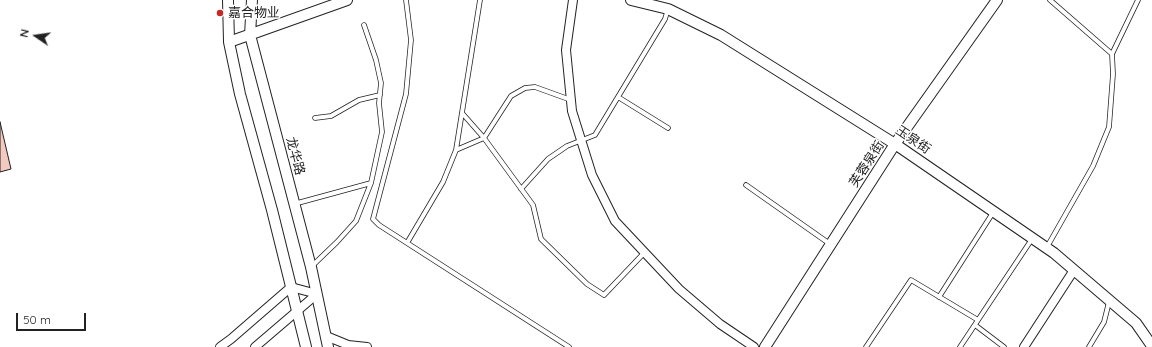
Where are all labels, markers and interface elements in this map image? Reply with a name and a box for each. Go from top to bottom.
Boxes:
place label: 嘉合物业 [228,5,280,21]
marker: 嘉合物业 [215,8,225,18]
north arrow [16,16,56,56]
text: N [17,28,32,39]
street label: 玉泉街 [892,123,934,157]
street label: 龙华路 [282,135,308,177]
street label: 芙蓉泉街 [846,138,888,190]
scale bar [18,305,88,331]
text: 50 m [23,312,51,327]

